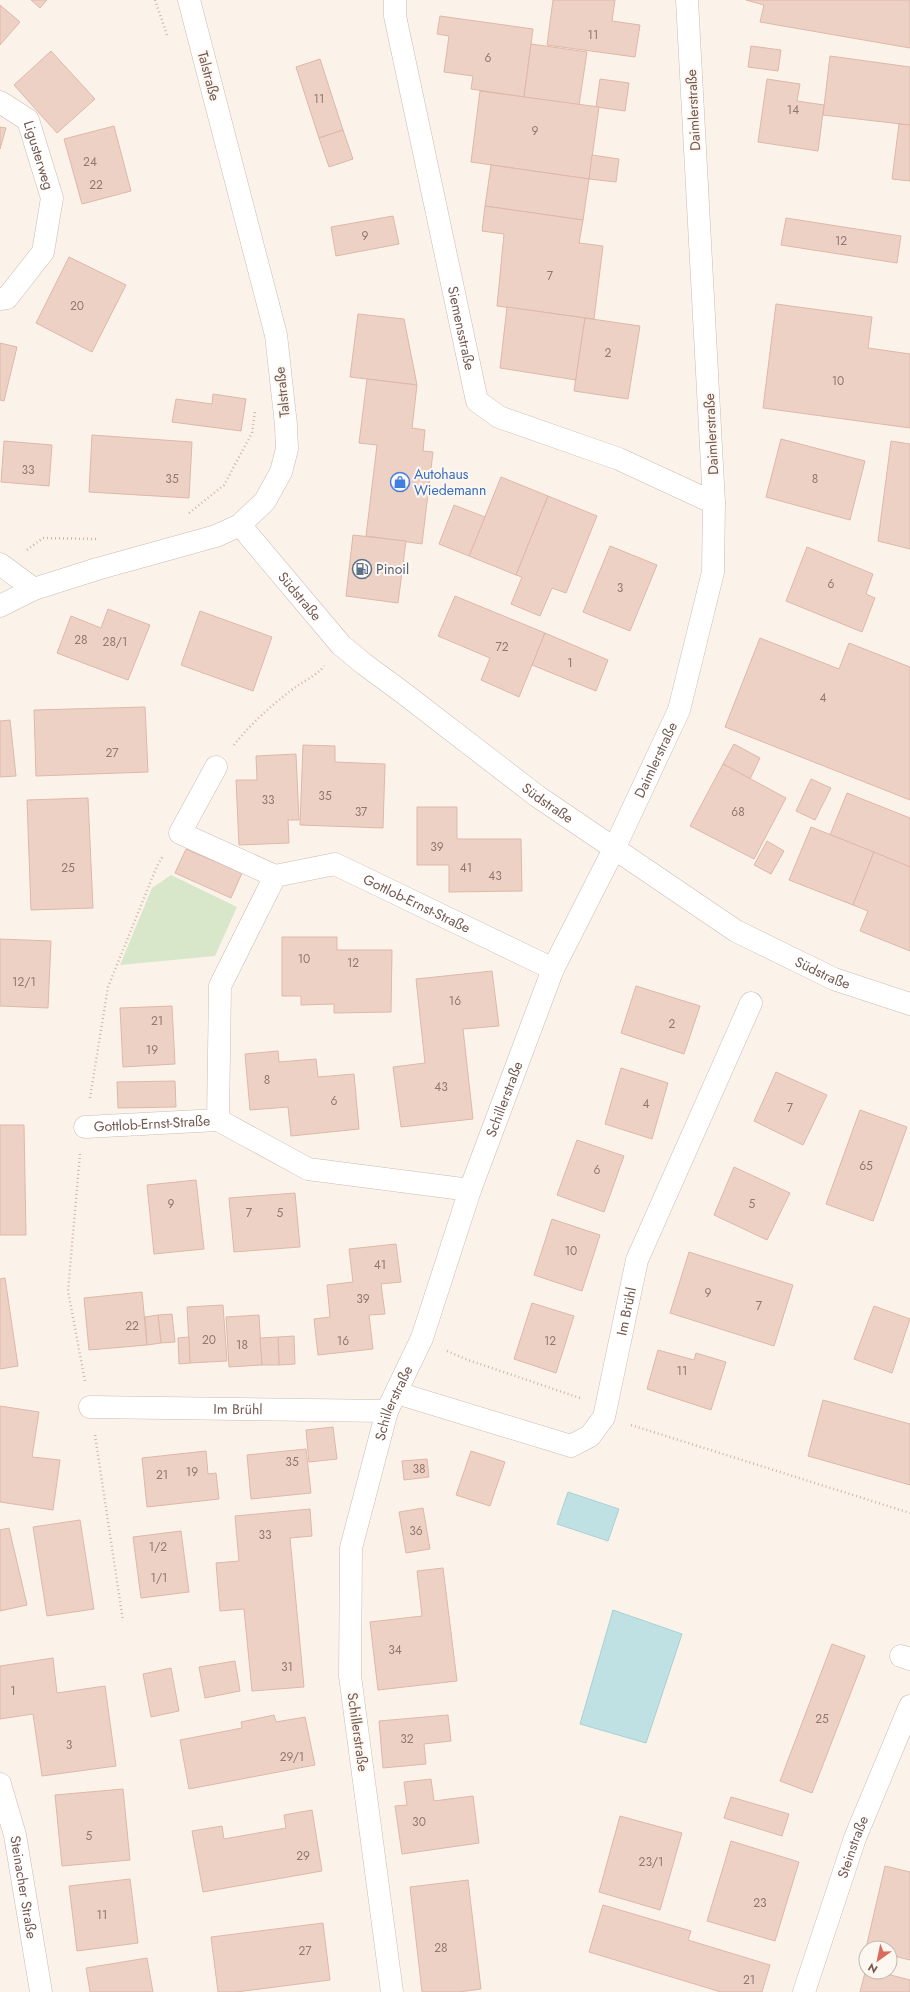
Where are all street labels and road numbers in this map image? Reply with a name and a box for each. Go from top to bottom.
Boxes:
street label: Talstraße [193,49,225,103]
street label: Daimlerstraße [681,69,705,151]
street label: Ligusterweg [19,118,59,192]
street label: Siemensstraße [443,284,480,372]
street label: Talstraße [269,366,295,418]
street label: Daimlerstraße [699,393,723,475]
street label: Südstraße [273,567,326,625]
street label: Daimlerstraße [629,719,682,801]
street label: Südstraße [518,778,577,828]
street label: Gottlob-Ernst-Straße [360,869,474,938]
street label: Südstraße [792,951,853,994]
street label: Schillerstraße [481,1058,527,1140]
street label: Gottlob-Ernst-Straße [93,1110,211,1137]
street label: Im Brühl [611,1285,641,1337]
street label: Schillerstraße [370,1362,417,1443]
street label: Im Brühl [213,1399,263,1419]
street label: Schillerstraße [343,1691,373,1773]
street label: Steinstraße [832,1813,873,1881]
street label: Steinacher Straße [5,1834,42,1940]

